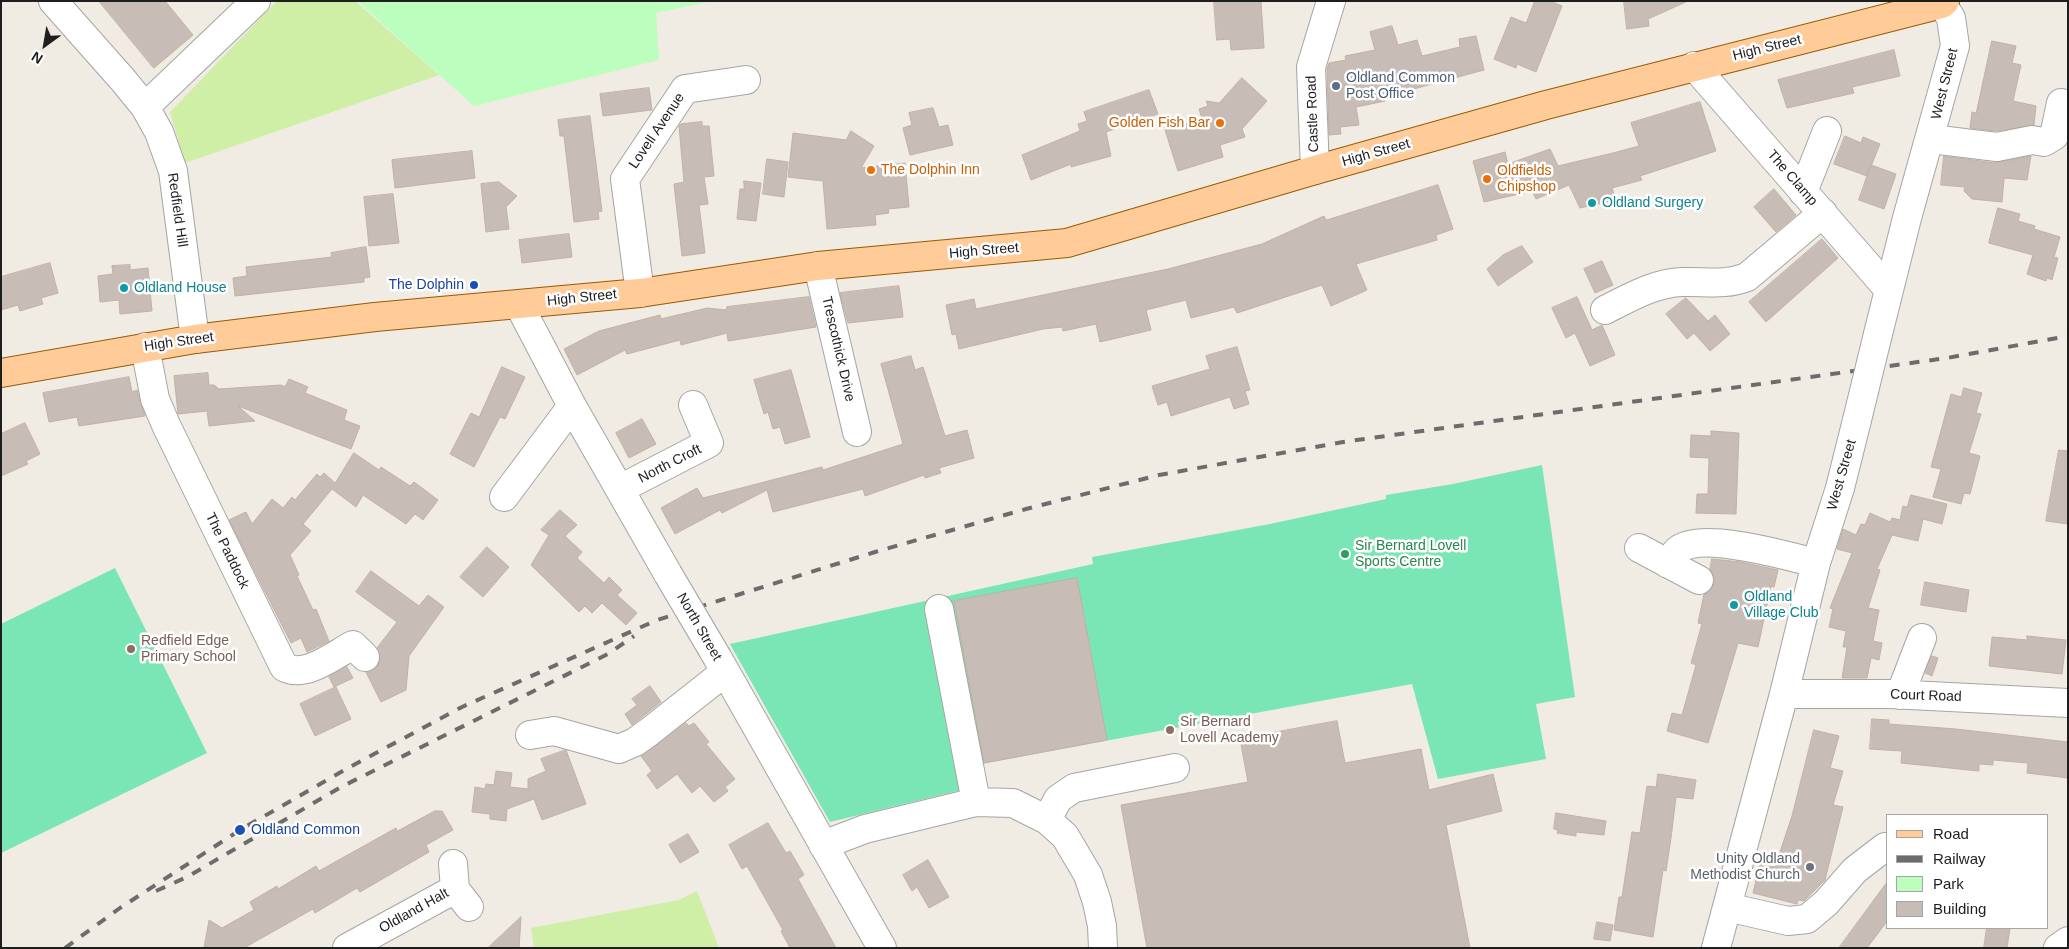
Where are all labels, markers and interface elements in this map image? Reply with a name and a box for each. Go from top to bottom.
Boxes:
north arrow [20,20,70,70]
street label: High Street [1731,31,1803,65]
street label: West Street [1928,47,1962,121]
text: N [29,48,46,67]
place label: Oldland Common Post Office [1346,70,1455,102]
street label: Castle Road [1303,75,1323,153]
marker: Oldland Common Post Office [1330,80,1342,92]
street label: Lovell Avenue [626,90,688,172]
place label: Golden Fish Bar [1109,115,1210,131]
marker: Golden Fish Bar [1214,117,1226,129]
street label: High Street [1340,135,1412,171]
street label: The Clamp [1763,147,1821,209]
place label: The Dolphin Inn [881,162,980,178]
place label: Oldfields Chipshop [1497,163,1556,196]
marker: The Dolphin Inn [865,164,877,176]
street label: Redfield Hill [163,172,191,248]
marker: Oldfields Chipshop [1481,173,1493,185]
place label: Oldland Surgery [1602,195,1703,211]
marker: Oldland Surgery [1586,197,1598,209]
street label: High Street [948,240,1020,262]
place label: The Dolphin [389,277,464,293]
marker: The Dolphin [468,279,480,291]
place label: Oldland House [134,280,227,296]
marker: Oldland House [118,282,130,294]
street label: High Street [546,286,618,310]
street label: Trescothick Drive [818,295,858,403]
street label: High Street [143,329,215,355]
street label: West Street [1824,438,1860,512]
street label: North Croft [636,441,704,487]
street label: The Paddock [201,510,253,592]
place label: Sir Bernard Lovell Sports Centre [1355,538,1466,570]
marker: Sir Bernard Lovell Sports Centre [1339,548,1351,560]
place label: Oldland Village Club [1744,589,1818,622]
street label: North Street [673,590,725,664]
marker: Oldland Village Club [1728,599,1740,611]
place label: Redfield Edge Primary School [141,633,236,666]
marker: Redfield Edge Primary School [125,643,137,655]
street label: Court Road [1890,686,1962,706]
place label: Sir Bernard Lovell Academy [1180,714,1279,746]
marker: Sir Bernard Lovell Academy [1164,724,1176,736]
legend [1886,814,2049,929]
place label: Oldland Common [251,822,360,838]
marker: Oldland Common [233,823,247,837]
text: Road [1933,825,1969,842]
text: Railway [1933,850,1986,867]
place label: Unity Oldland Methodist Church [1690,851,1800,884]
marker: Unity Oldland Methodist Church [1804,861,1816,873]
text: Park [1933,875,1964,892]
street label: Oldland Halt [376,885,452,937]
text: Building [1933,900,1986,917]

